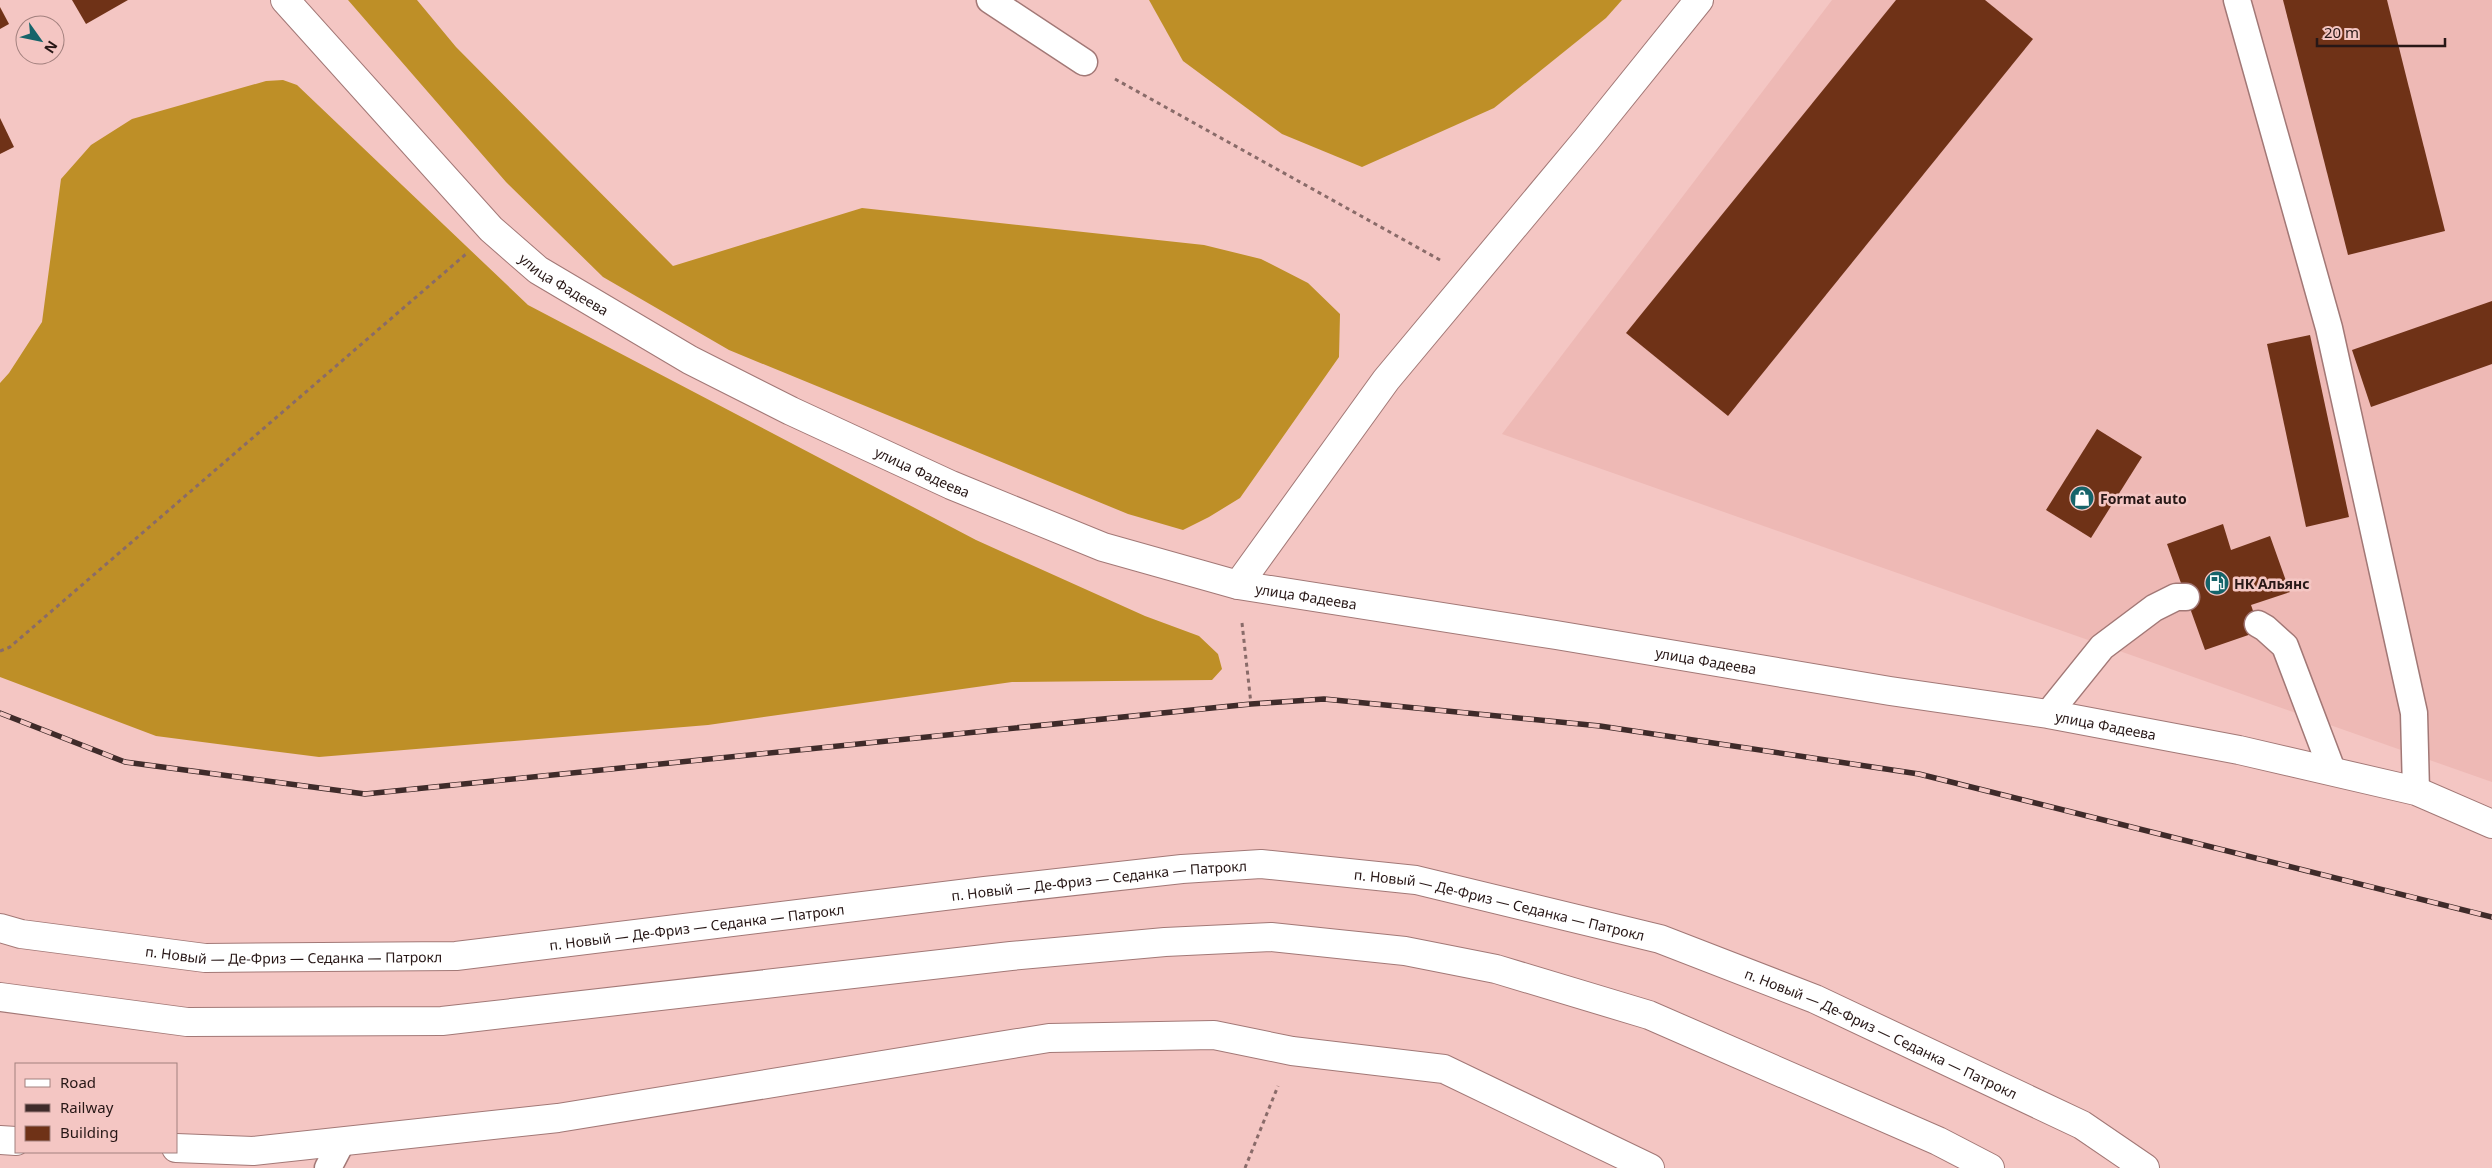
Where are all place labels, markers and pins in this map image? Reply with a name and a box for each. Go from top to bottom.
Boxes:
shop icon: Format auto [2069,485,2095,511]
place label: Format auto [2100,489,2187,508]
fuel station icon: НК Альянс [2204,570,2230,596]
place label: НК Альянс [2234,574,2310,593]

